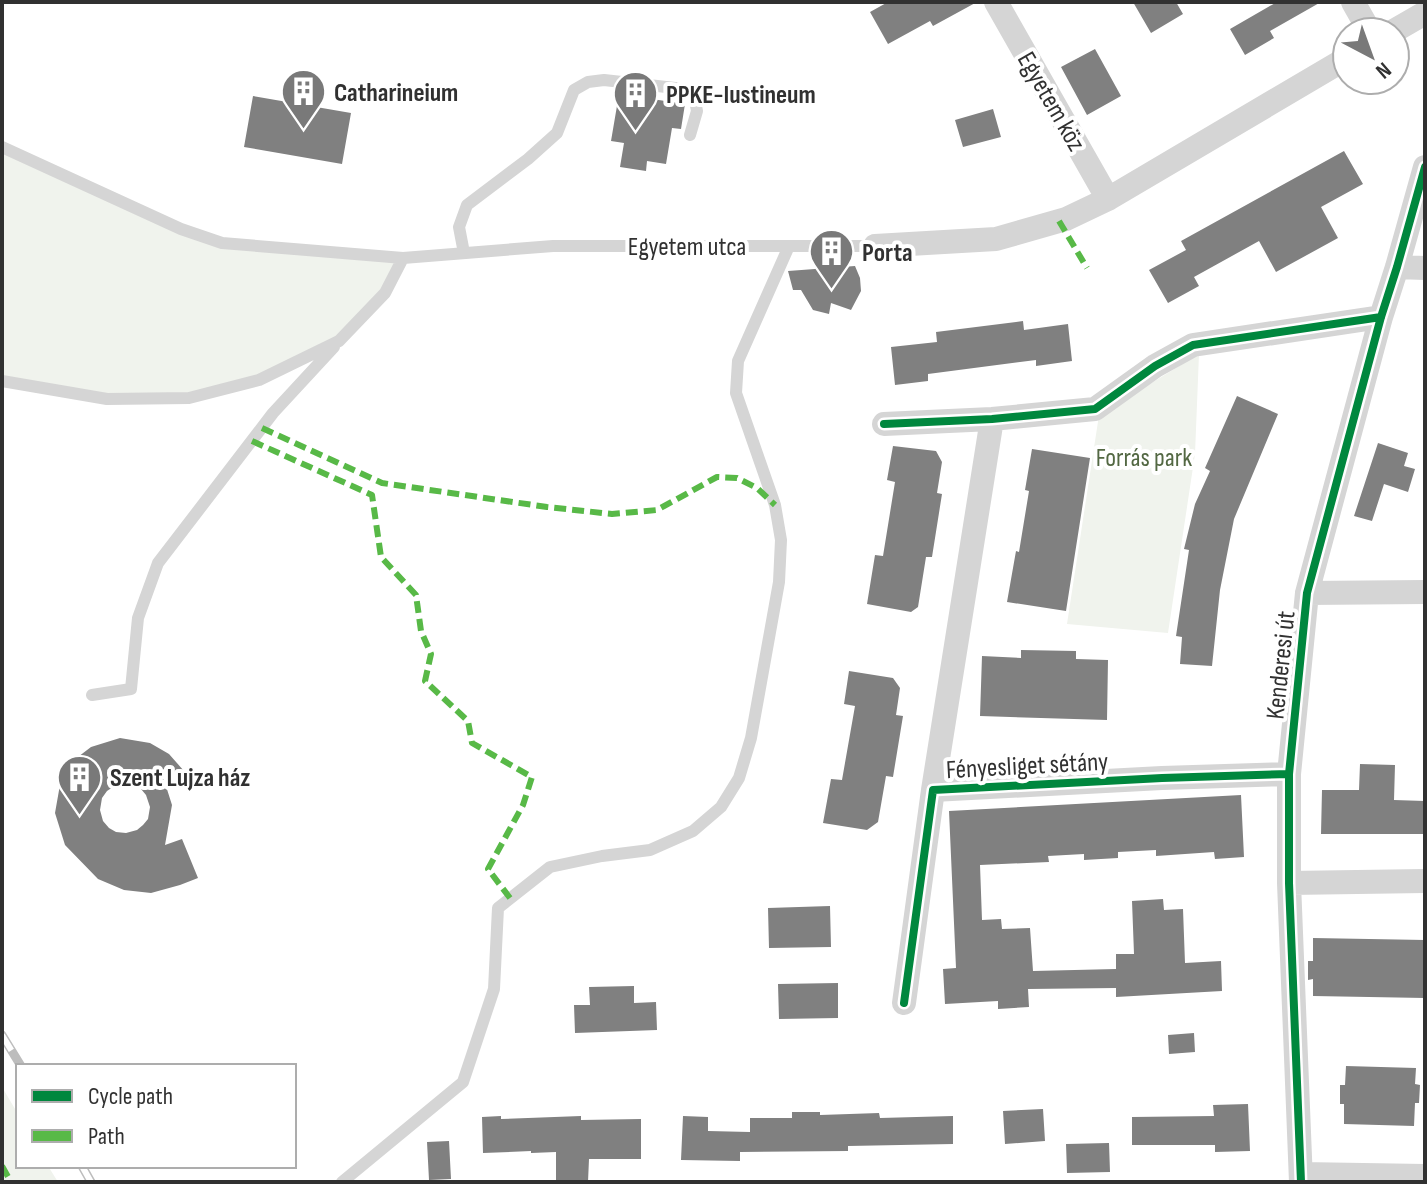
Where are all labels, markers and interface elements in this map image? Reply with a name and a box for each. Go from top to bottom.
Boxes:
north arrow [1331,16,1411,96]
street label: Egyetem köz [1010,47,1091,157]
text: N [1370,56,1396,84]
building icon: Catharineium [279,68,327,131]
building icon: PPKE-Iustineum [611,70,659,133]
place label: Catharineium [334,78,458,109]
place label: PPKE-Iustineum [666,80,816,111]
building icon: Porta [807,228,855,291]
street label: Egyetem utca [628,232,746,263]
place label: Porta [862,238,913,269]
park label: Forrás park [1096,443,1192,474]
street label: Kenderesi út [1260,609,1303,721]
street label: Fényesliget sétány [945,747,1109,786]
building icon: Szent Lujza ház [55,753,103,816]
place label: Szent Lujza ház [110,763,250,794]
legend [16,1064,296,1168]
text: Cycle path [88,1082,173,1111]
text: Path [88,1122,125,1151]

